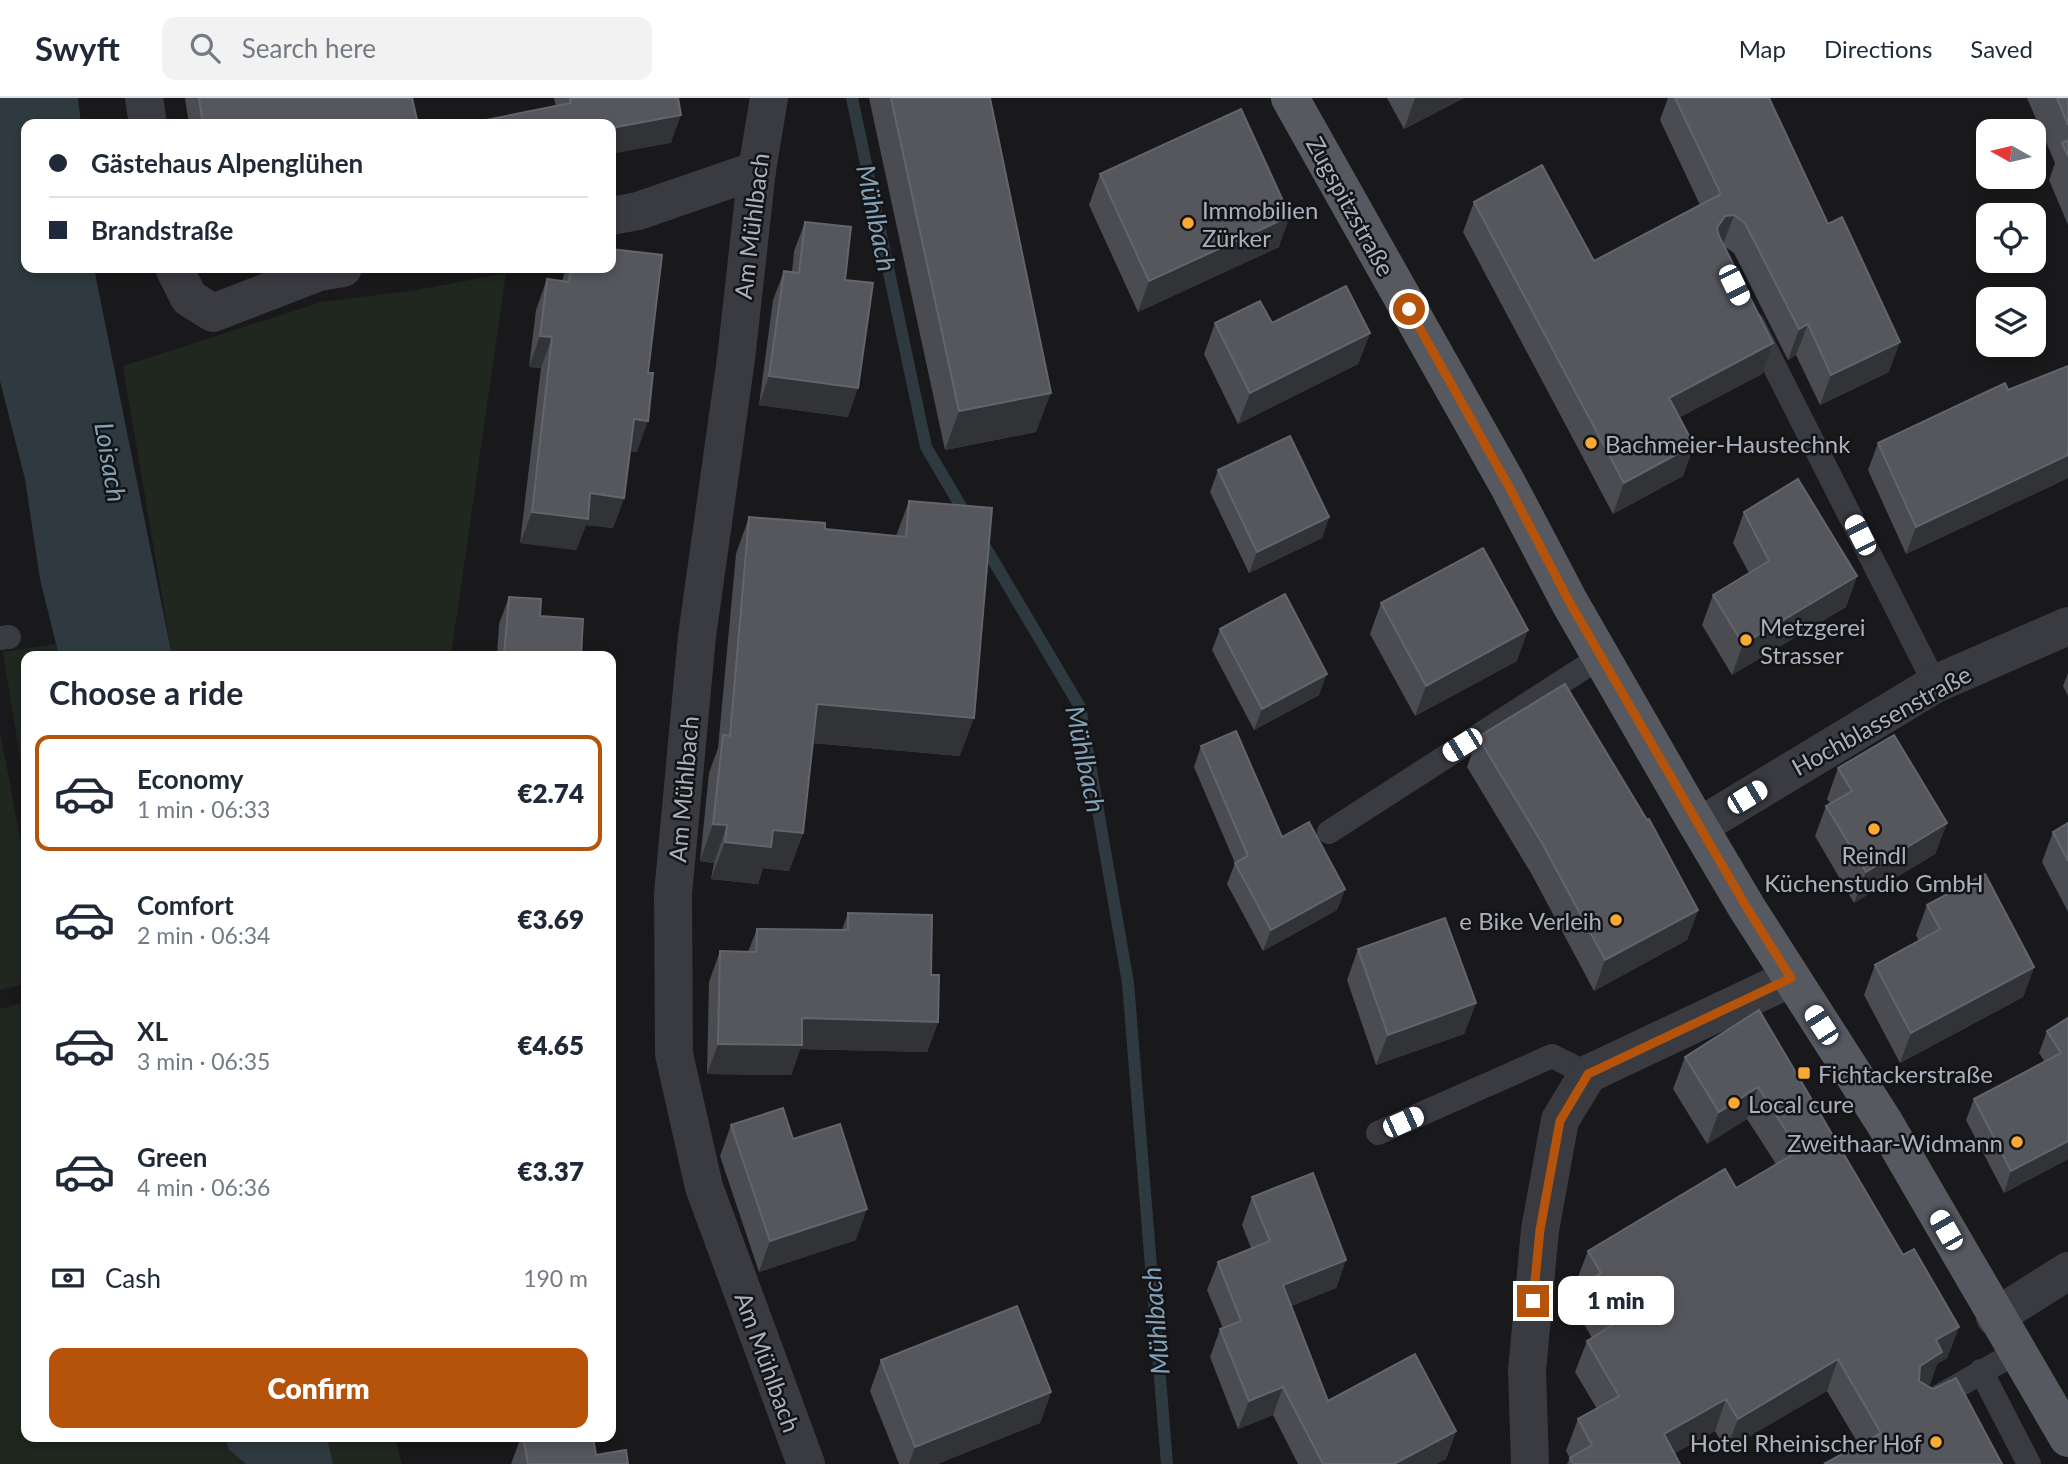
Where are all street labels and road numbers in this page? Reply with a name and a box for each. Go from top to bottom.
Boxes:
street label: Zugspitzstraße [1301,131,1401,281]
street label: Am Mühlbach [728,151,774,301]
street label: Hochblassenstraße [1786,659,1976,781]
street label: Am Mühlbach [662,715,704,863]
street label: Am Mühlbach [729,1288,807,1436]

